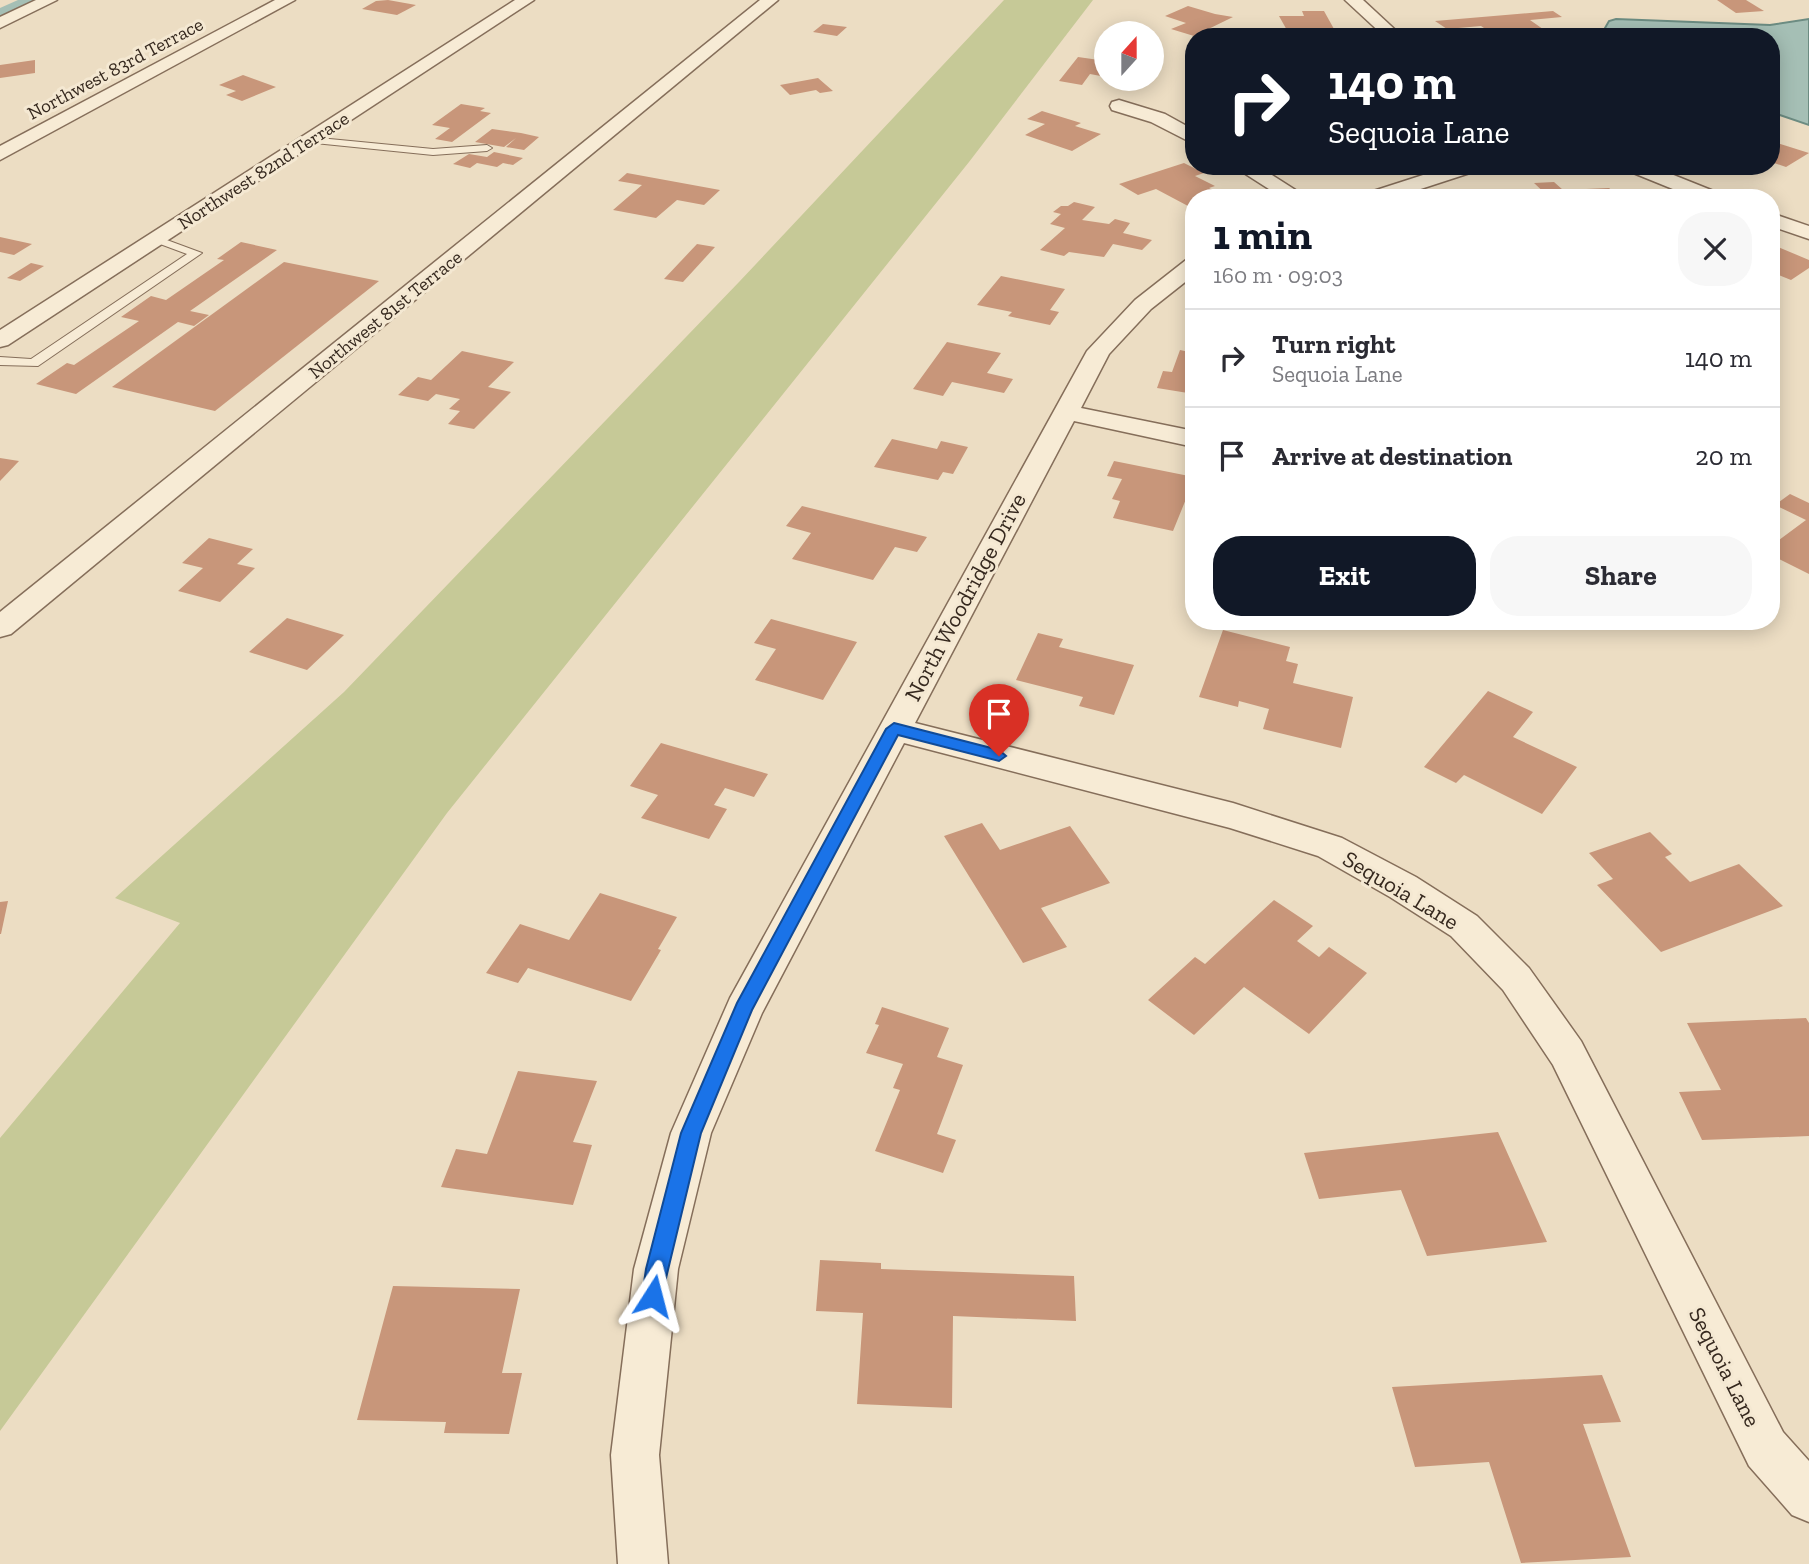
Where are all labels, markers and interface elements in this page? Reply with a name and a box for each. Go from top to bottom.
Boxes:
street label: Northwest 83rd Terrace [23,12,207,125]
north arrow [1094,21,1164,91]
map controls [1094,21,1164,91]
text: 140 m [1328,53,1456,112]
icon: right [1213,56,1304,147]
street label: Northwest 82nd Terrace [173,106,353,234]
text: Sequoia Lane [1328,113,1510,151]
text: 1 min [1213,209,1312,260]
button: close [1678,212,1752,286]
street label: Northwest 81st Terrace [304,245,467,383]
text: 160 m · 09:03 [1213,261,1343,289]
text: Turn right [1272,328,1395,360]
icon: right [1213,339,1251,377]
text: 140 m [1685,342,1752,374]
text: Sequoia Lane [1272,360,1402,388]
icon: arrive [1213,437,1251,475]
text: Arrive at destination [1272,440,1512,472]
text: 20 m [1695,440,1752,472]
street label: North Woodridge Drive [898,488,1032,706]
button: Exit [1213,536,1476,616]
button: Share [1490,536,1752,616]
pin [969,684,1029,756]
icon: arrive [980,695,1018,733]
street label: Sequoia Lane [1338,844,1464,936]
position arrow [616,1259,690,1333]
street label: Sequoia Lane [1683,1303,1767,1431]

